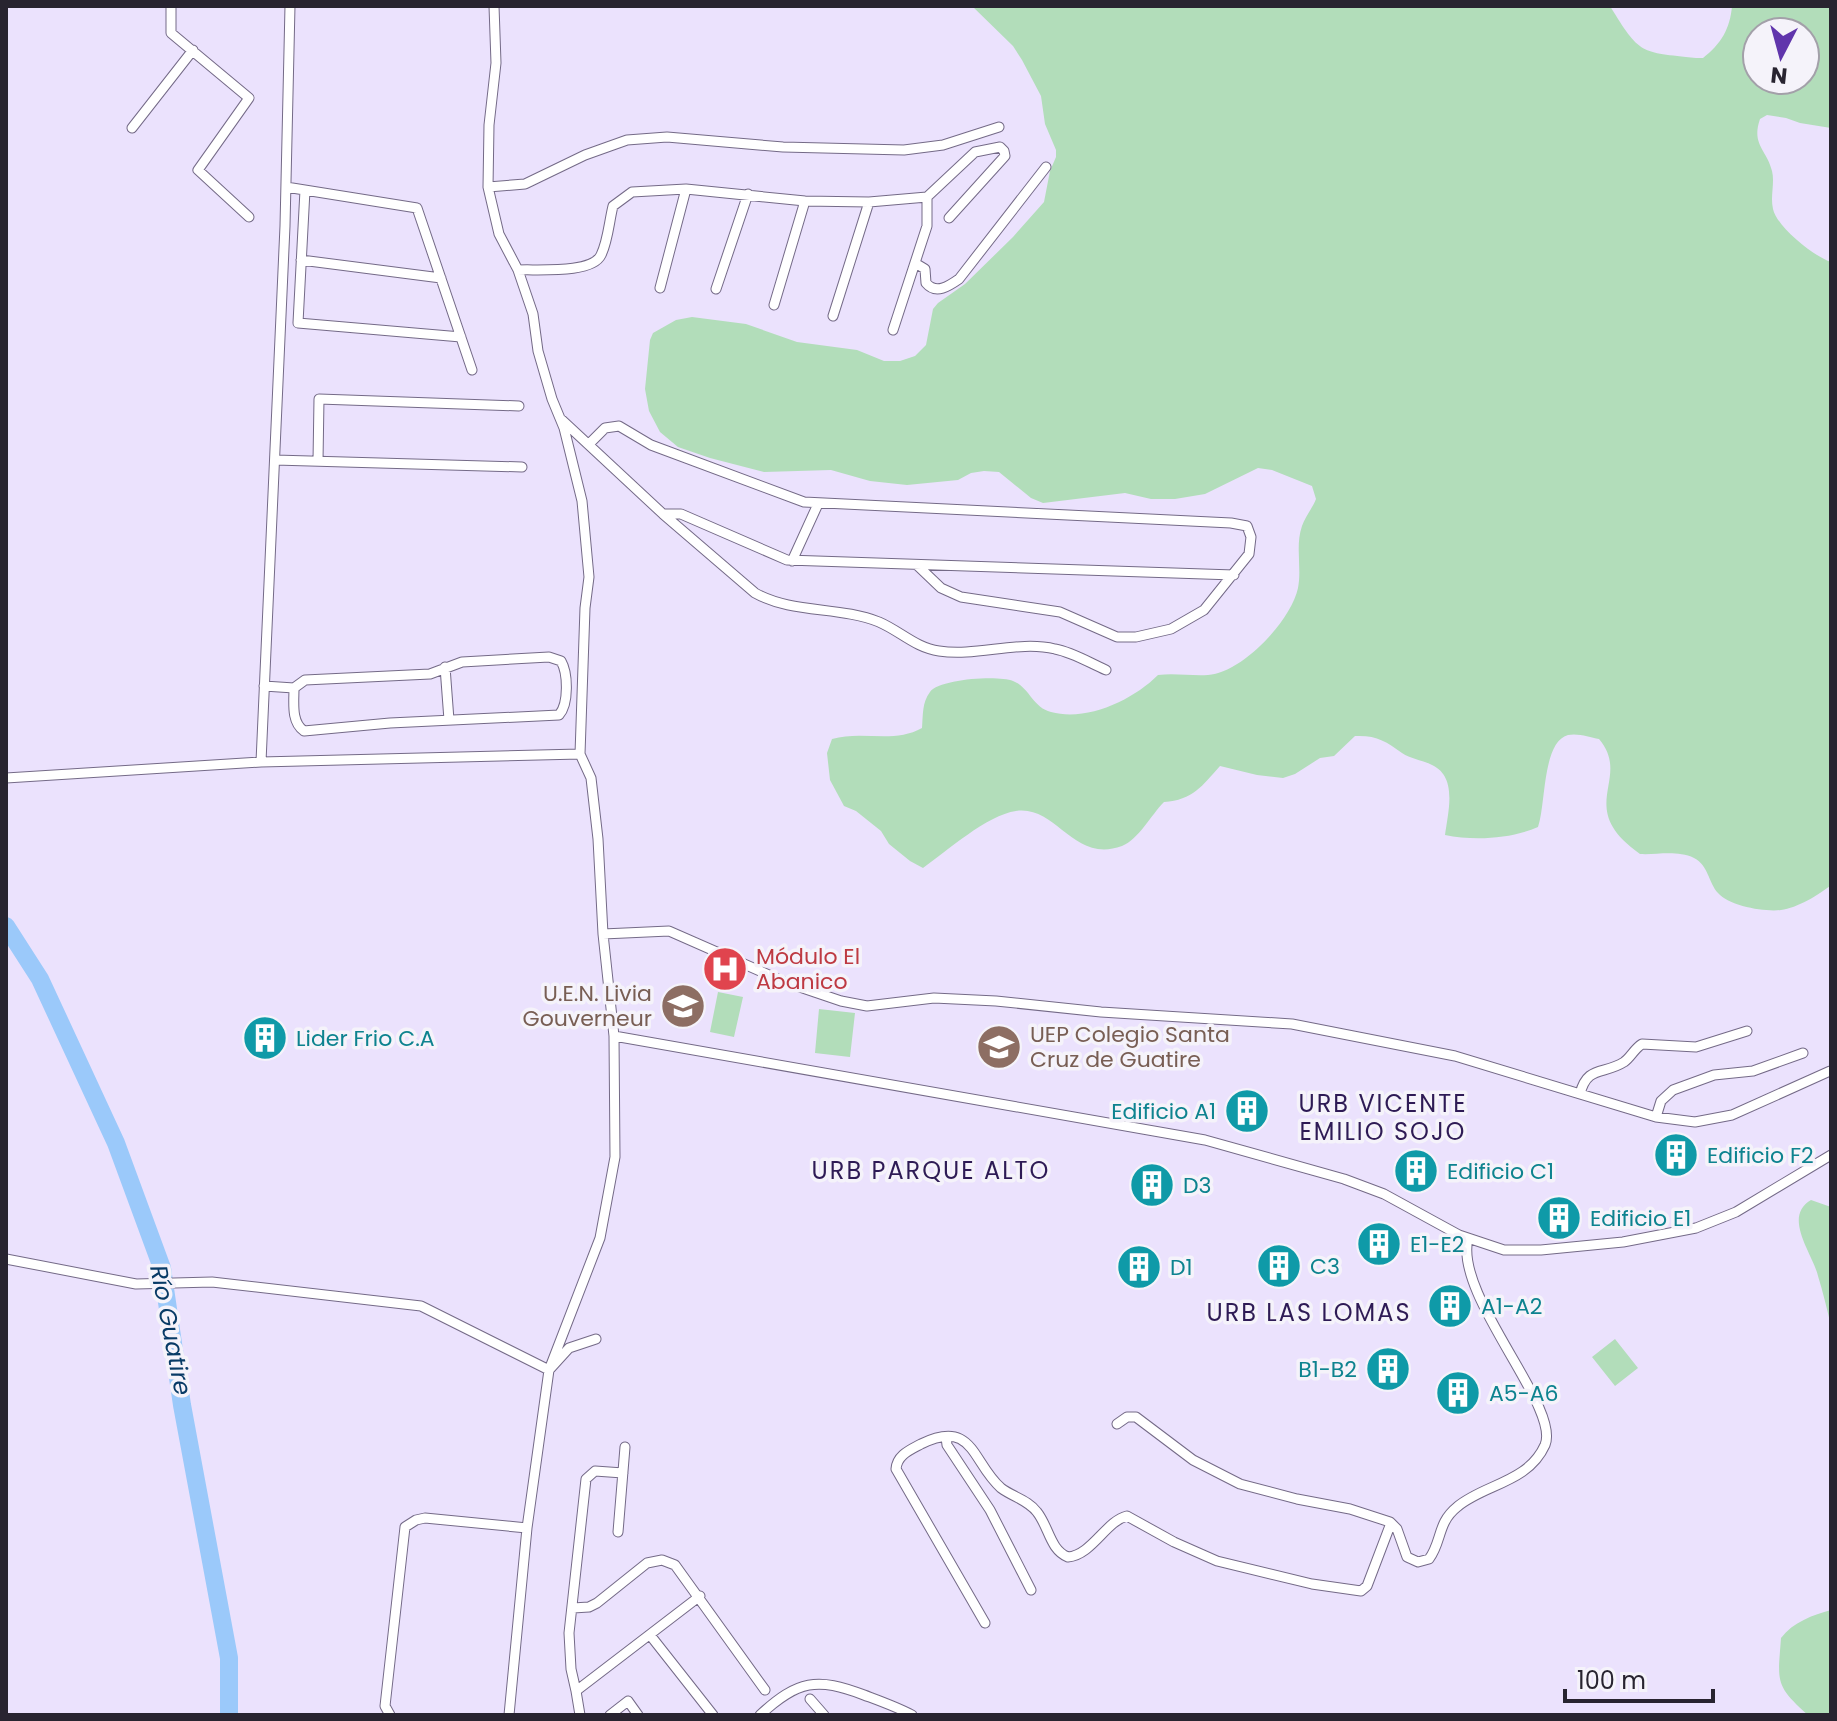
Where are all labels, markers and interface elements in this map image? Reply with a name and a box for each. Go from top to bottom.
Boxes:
north arrow [1741,16,1821,96]
text: N [1769,59,1789,92]
place label: Módulo El Abanico [756,941,860,997]
hospital icon: Módulo El Abanico [701,945,749,993]
place label: U.E.N. Livia Gouverneur [523,978,652,1034]
school or university icon: U.E.N. Livia Gouverneur [659,982,707,1030]
building icon: Lider Frio C.A [241,1014,289,1062]
place label: UEP Colegio Santa Cruz de Guatire [1030,1019,1230,1075]
place label: Lider Frio C.A [296,1023,435,1054]
school or university icon: UEP Colegio Santa Cruz de Guatire [975,1023,1023,1071]
building icon: Edificio A1 [1223,1087,1271,1135]
district label: URB VICENTE EMILIO SOJO [1298,1087,1468,1148]
place label: Edificio A1 [1111,1096,1216,1127]
building icon: Edificio F2 [1652,1131,1700,1179]
place label: Edificio F2 [1707,1140,1814,1171]
building icon: Edificio C1 [1392,1147,1440,1195]
district label: URB PARQUE ALTO [812,1154,1050,1187]
place label: Edificio C1 [1447,1156,1554,1187]
building icon: D3 [1128,1161,1176,1209]
place label: D3 [1183,1170,1212,1201]
building icon: Edificio E1 [1535,1194,1583,1242]
place label: Edificio E1 [1590,1203,1691,1234]
building icon: E1-E2 [1355,1220,1403,1268]
place label: E1-E2 [1410,1229,1464,1260]
building icon: C3 [1255,1242,1303,1290]
building icon: D1 [1115,1243,1163,1291]
place label: C3 [1310,1251,1340,1282]
place label: D1 [1170,1252,1193,1283]
water label: Río Guatire [142,1262,200,1398]
building icon: A1-A2 [1426,1282,1474,1330]
place label: A1-A2 [1481,1291,1542,1322]
district label: URB LAS LOMAS [1206,1296,1412,1329]
building icon: B1-B2 [1364,1345,1412,1393]
place label: B1-B2 [1298,1354,1357,1385]
building icon: A5-A6 [1434,1369,1482,1417]
place label: A5-A6 [1489,1378,1559,1409]
scale bar [1565,1653,1713,1703]
text: 100 m [1577,1664,1646,1697]

